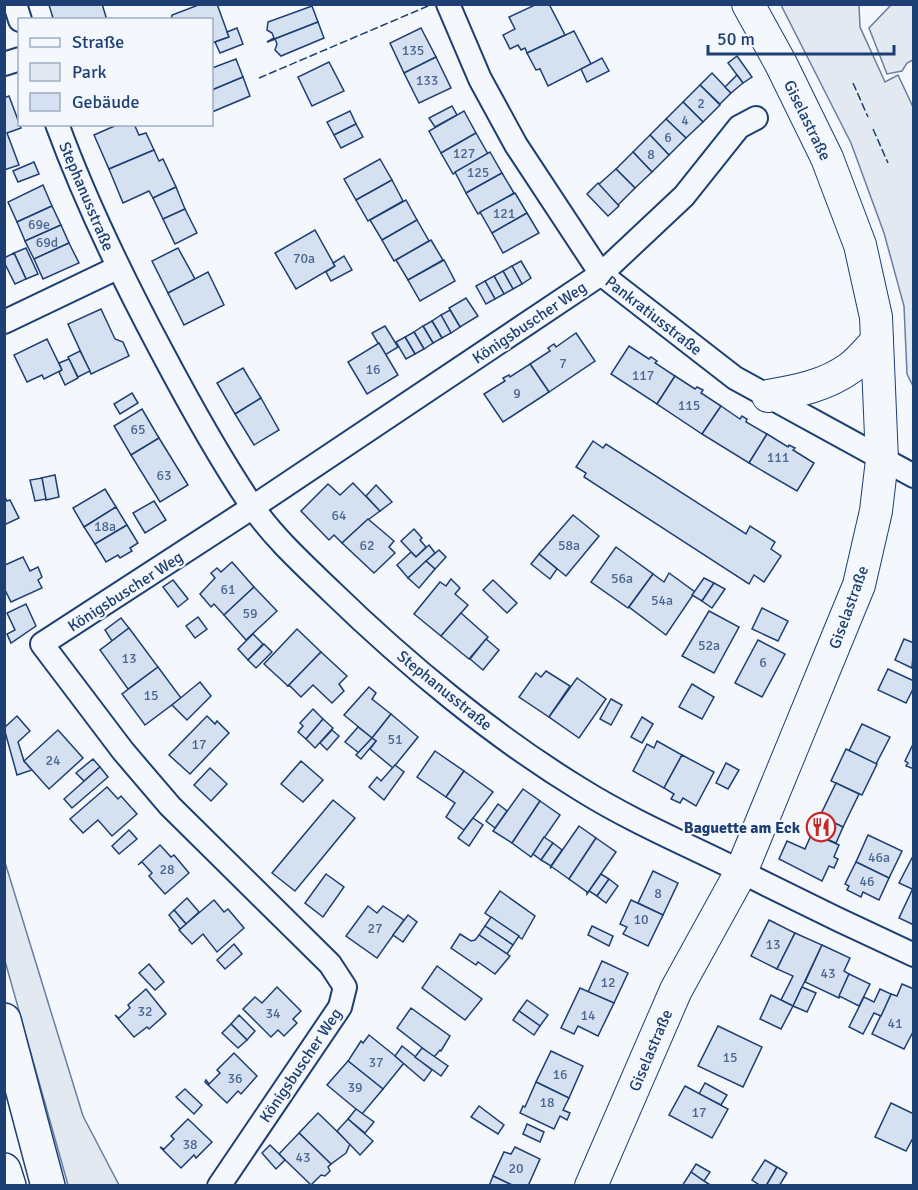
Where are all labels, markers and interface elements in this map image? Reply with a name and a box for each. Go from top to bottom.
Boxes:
legend [18,18,213,126]
scale bar [708,18,894,56]
text: 50 m [717,28,755,50]
text: Straße [72,31,124,53]
house number: 135 [402,42,424,59]
text: Park [72,61,107,83]
house number: 133 [416,72,438,89]
street label: Giselastraße [779,77,835,164]
text: Gebäude [72,91,140,113]
house number: 2 [697,95,705,112]
house number: 4 [681,112,689,129]
house number: 6 [664,129,672,146]
street label: Stephanusstraße [54,139,118,254]
house number: 127 [453,145,475,162]
house number: 8 [647,146,655,163]
house number: 125 [467,164,489,181]
house number: 121 [493,205,515,222]
house number: 69e [28,216,50,233]
house number: 69d [36,234,58,251]
house number: 70a [293,250,315,267]
street label: Pankratiusstraße [601,272,706,360]
street label: Königsbuscher Weg [469,277,590,368]
house number: 7 [559,355,567,372]
house number: 16 [365,361,381,378]
house number: 117 [632,367,654,384]
house number: 9 [513,385,521,402]
house number: 115 [678,397,700,414]
house number: 65 [130,421,146,438]
house number: 111 [767,449,789,466]
house number: 63 [156,467,172,484]
house number: 64 [331,507,347,524]
house number: 18a [94,518,116,535]
house number: 62 [359,537,375,554]
house number: 58a [558,537,580,554]
street label: Königsbuscher Weg [64,547,187,637]
street label: Giselastraße [825,563,873,652]
house number: 56a [611,570,633,587]
house number: 61 [220,581,236,598]
house number: 54a [651,592,673,609]
house number: 59 [242,605,258,622]
house number: 52a [698,637,720,654]
street label: Stephanusstraße [393,646,496,735]
house number: 13 [121,650,137,667]
house number: 6 [759,654,767,671]
house number: 15 [143,687,159,704]
house number: 51 [387,731,403,748]
house number: 17 [191,736,207,753]
house number: 24 [45,752,61,769]
restaurant icon: Baguette am Eck [805,811,837,843]
place label: Baguette am Eck [684,818,801,838]
house number: 46a [868,849,890,866]
house number: 28 [159,861,175,878]
house number: 46 [859,873,875,890]
house number: 8 [654,885,662,902]
house number: 10 [633,911,649,928]
house number: 27 [367,920,383,937]
house number: 13 [765,936,781,953]
house number: 43 [820,965,836,982]
house number: 12 [600,974,616,991]
house number: 32 [137,1003,153,1020]
street label: Königsbuscher Weg [255,1005,346,1126]
house number: 34 [265,1005,281,1022]
street label: Giselastraße [625,1006,677,1094]
house number: 14 [580,1007,596,1024]
house number: 41 [887,1015,903,1032]
house number: 15 [722,1049,738,1066]
house number: 37 [368,1054,384,1071]
house number: 16 [552,1066,568,1083]
house number: 36 [227,1070,243,1087]
house number: 39 [347,1079,363,1096]
house number: 18 [539,1094,555,1111]
house number: 17 [691,1104,707,1121]
house number: 38 [182,1136,198,1153]
house number: 43 [295,1149,311,1166]
house number: 20 [508,1160,524,1177]

